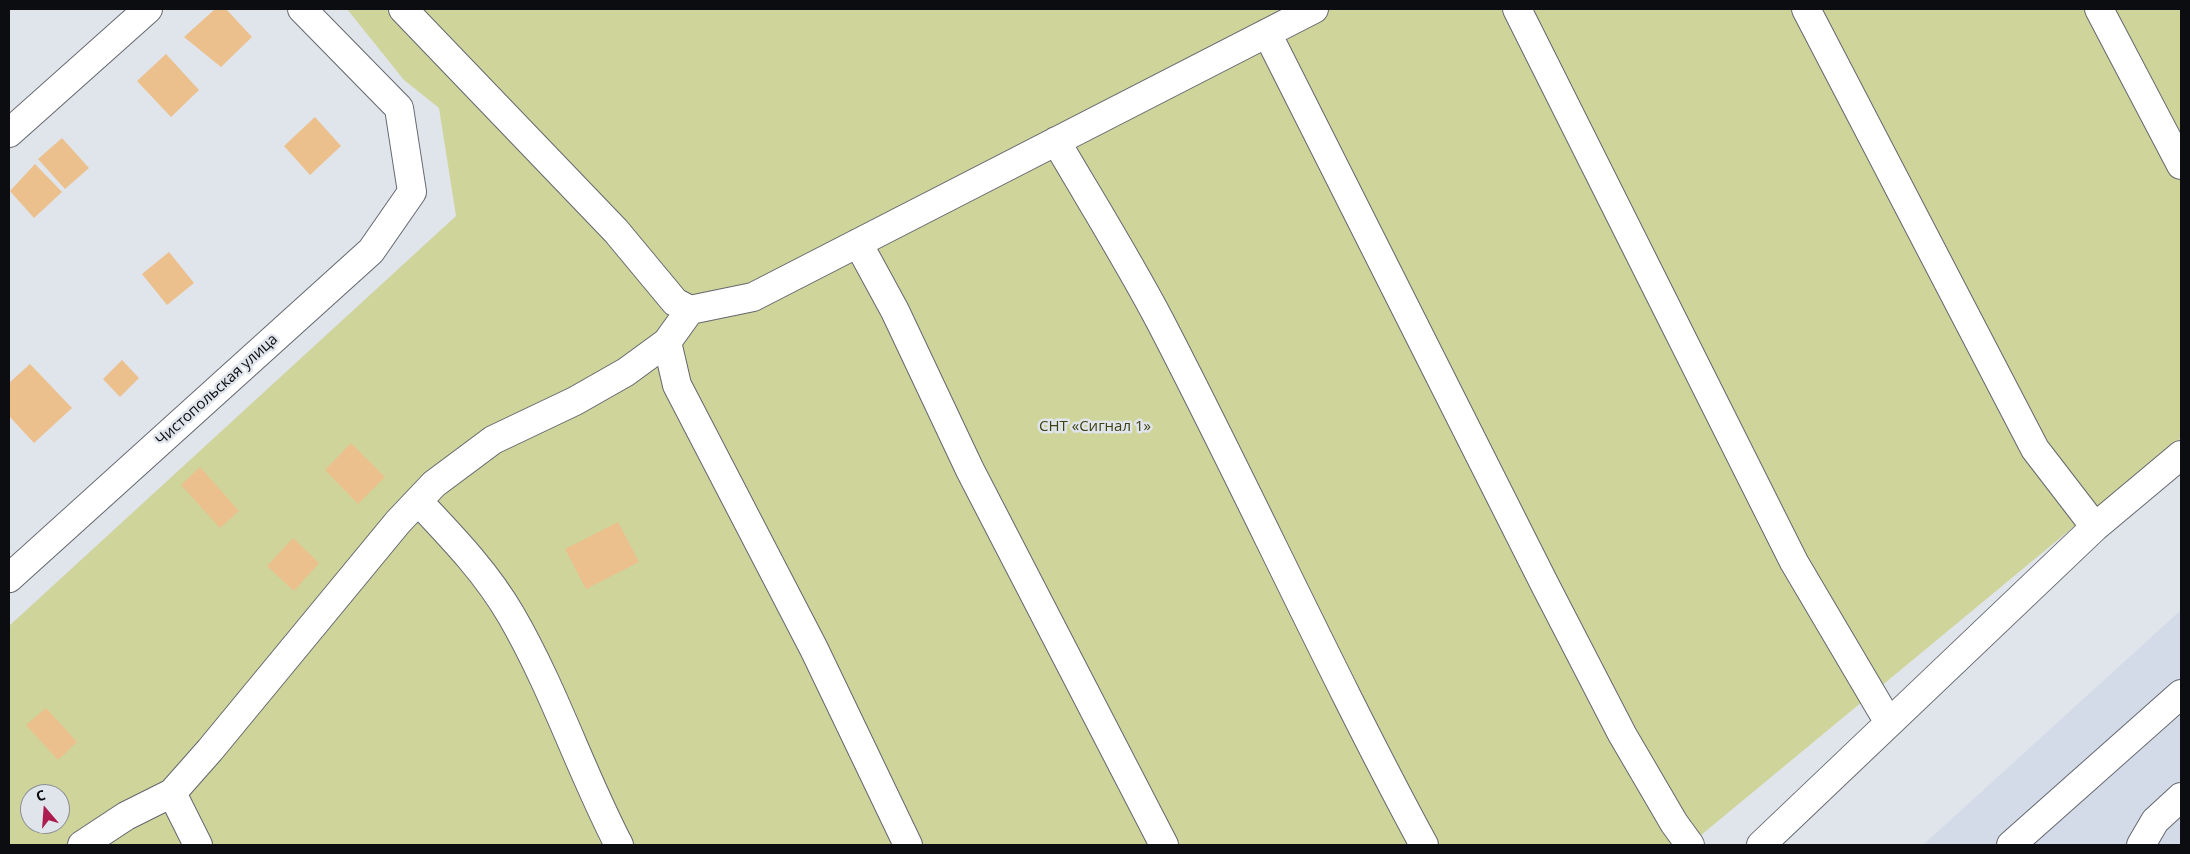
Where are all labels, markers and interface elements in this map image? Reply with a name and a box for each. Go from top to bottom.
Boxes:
street label: Чистопольская улица [152,331,282,449]
park label: СНТ «Сигнал 1» [1039,418,1151,436]
north arrow [20,784,70,834]
text: С [33,785,48,806]

